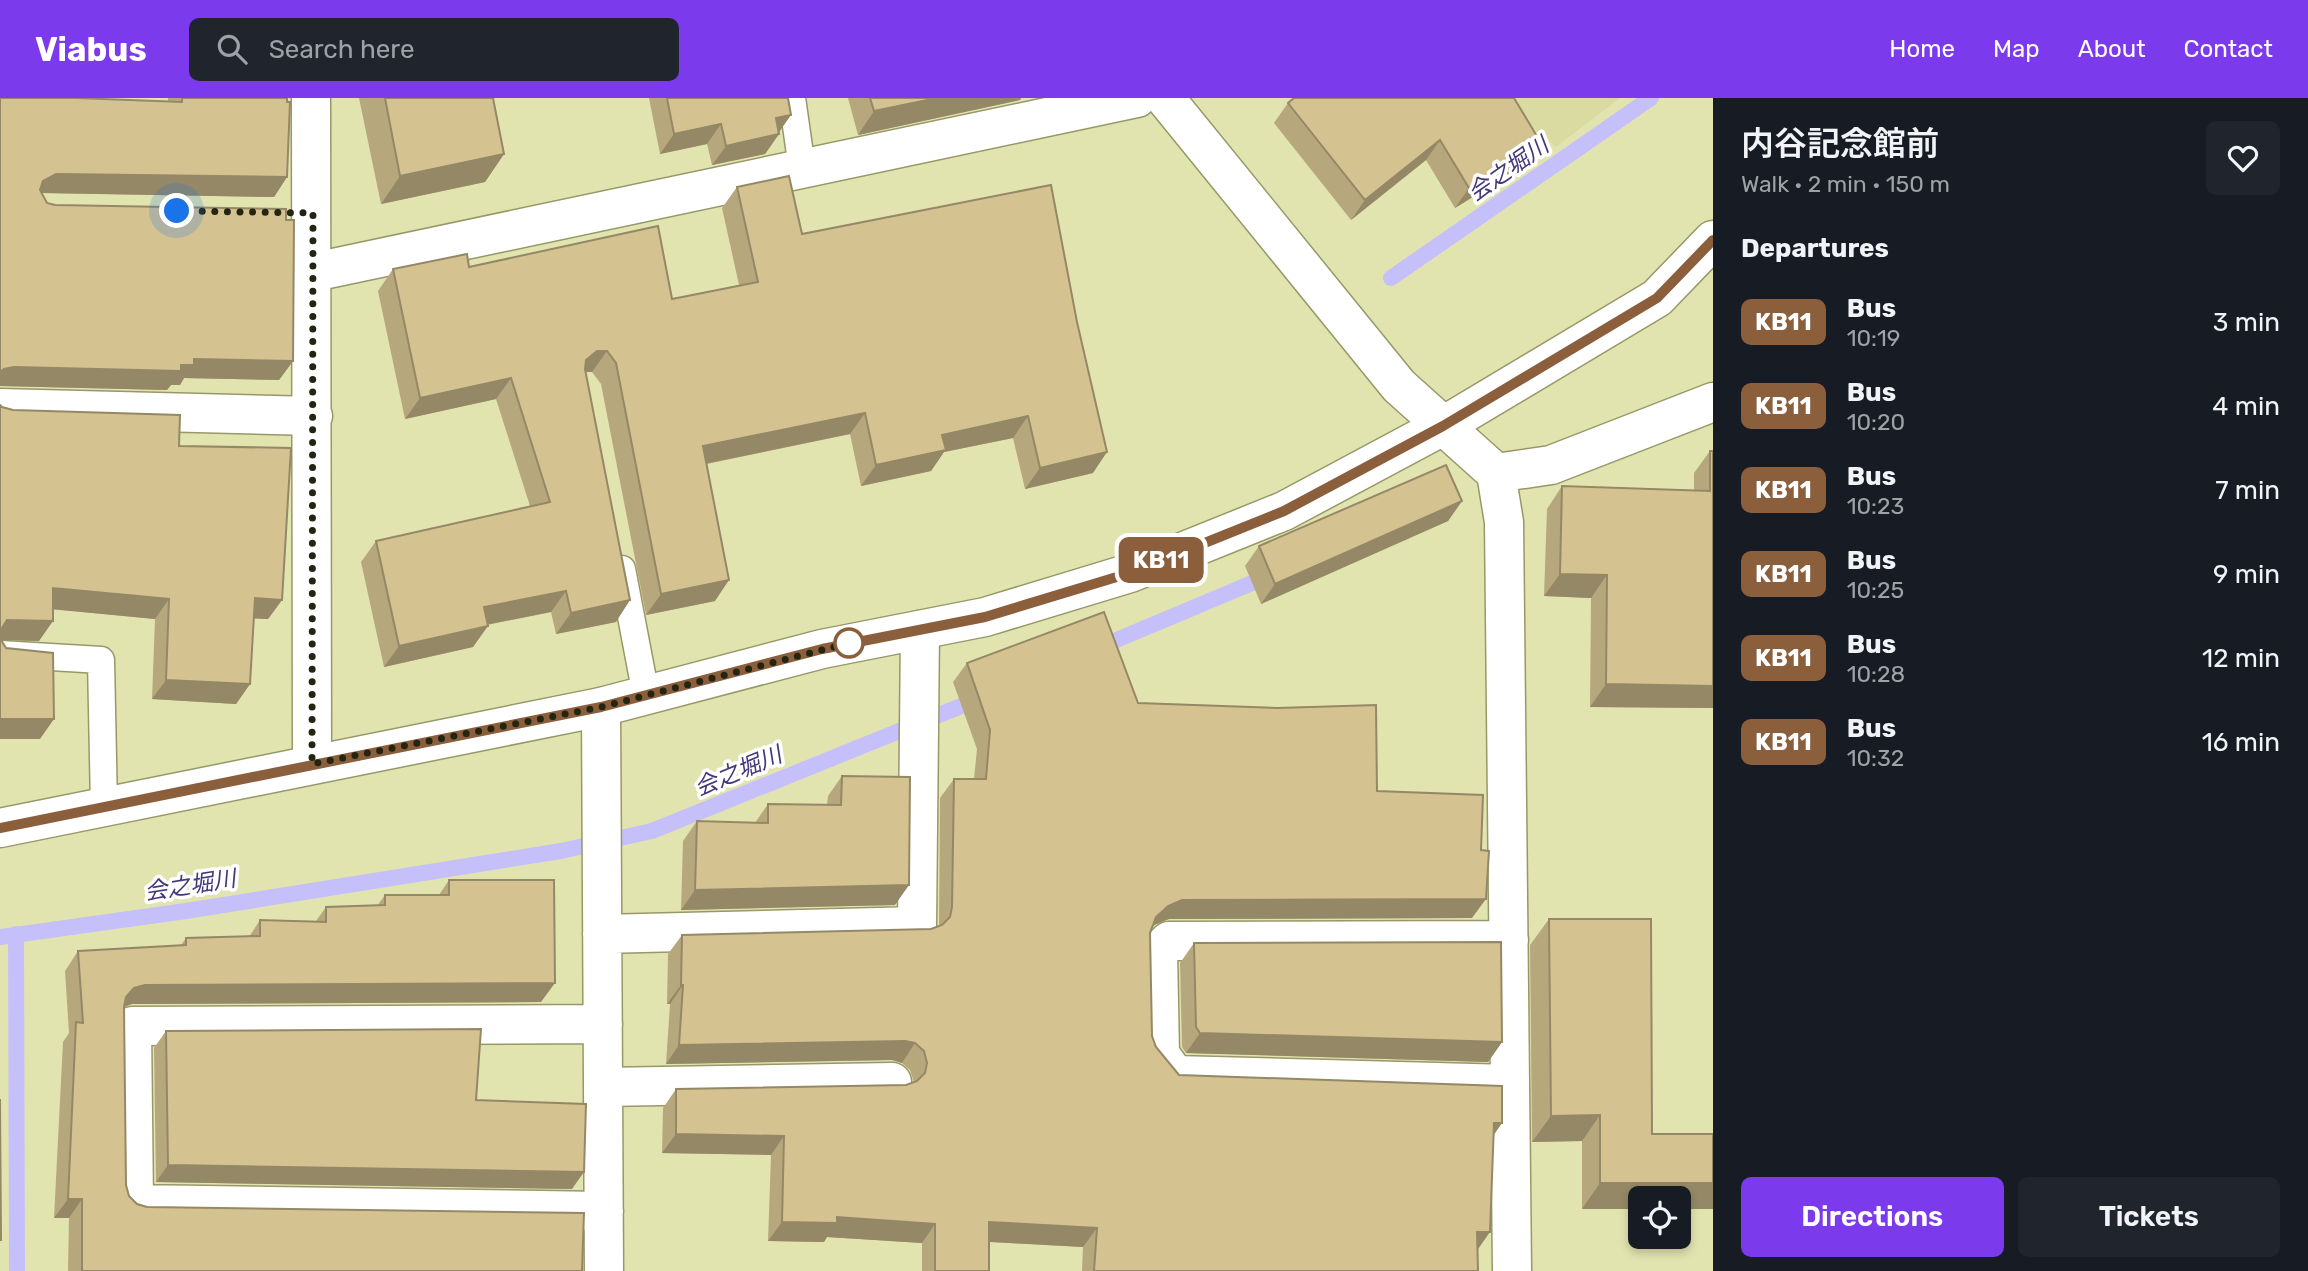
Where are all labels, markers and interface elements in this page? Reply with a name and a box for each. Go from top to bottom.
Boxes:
search box [189,18,679,81]
text: Viabus [35,30,147,69]
icon: search [213,30,251,68]
text: Search here [269,34,415,65]
text: Home [1889,35,1955,63]
text: Map [1993,35,2040,63]
text: About [2078,35,2146,63]
text: Contact [2184,35,2273,63]
button: heart [2206,121,2280,195]
text: 内谷記念館前 [1741,124,1939,163]
water label: 会之堀川 [1462,129,1556,207]
text: Walk · 2 min · 150 m [1741,170,1950,198]
your location [159,193,194,228]
text: Departures [1741,233,1889,264]
text: Bus [1847,293,1896,324]
text: 3 min [2213,307,2280,338]
text: KB11 [1755,308,1812,336]
text: 10:19 [1847,324,1901,352]
text: Bus [1847,377,1896,408]
text: 4 min [2212,391,2280,422]
text: KB11 [1755,392,1812,420]
text: 10:20 [1847,408,1905,436]
text: Bus [1847,461,1896,492]
text: 7 min [2215,475,2280,506]
text: KB11 [1755,476,1812,504]
text: 10:23 [1847,492,1904,520]
line badge: KB11 [1112,537,1210,583]
text: Bus [1847,545,1896,576]
text: KB11 [1133,546,1189,574]
text: 9 min [2213,559,2280,590]
text: KB11 [1755,560,1812,588]
text: 10:25 [1847,576,1904,604]
unlabelled marker [834,628,864,658]
text: Bus [1847,629,1896,660]
text: 12 min [2202,643,2280,674]
text: KB11 [1755,644,1812,672]
text: 10:28 [1847,660,1905,688]
text: Bus [1847,713,1896,744]
text: 16 min [2202,727,2280,758]
text: KB11 [1755,728,1812,756]
water label: 会之堀川 [690,739,789,802]
text: 10:32 [1847,744,1904,772]
water label: 会之堀川 [142,864,241,906]
button: Directions [1741,1177,2004,1257]
button: Tickets [2018,1177,2280,1257]
map controls [1628,1186,1691,1249]
button: locate [1628,1186,1691,1249]

